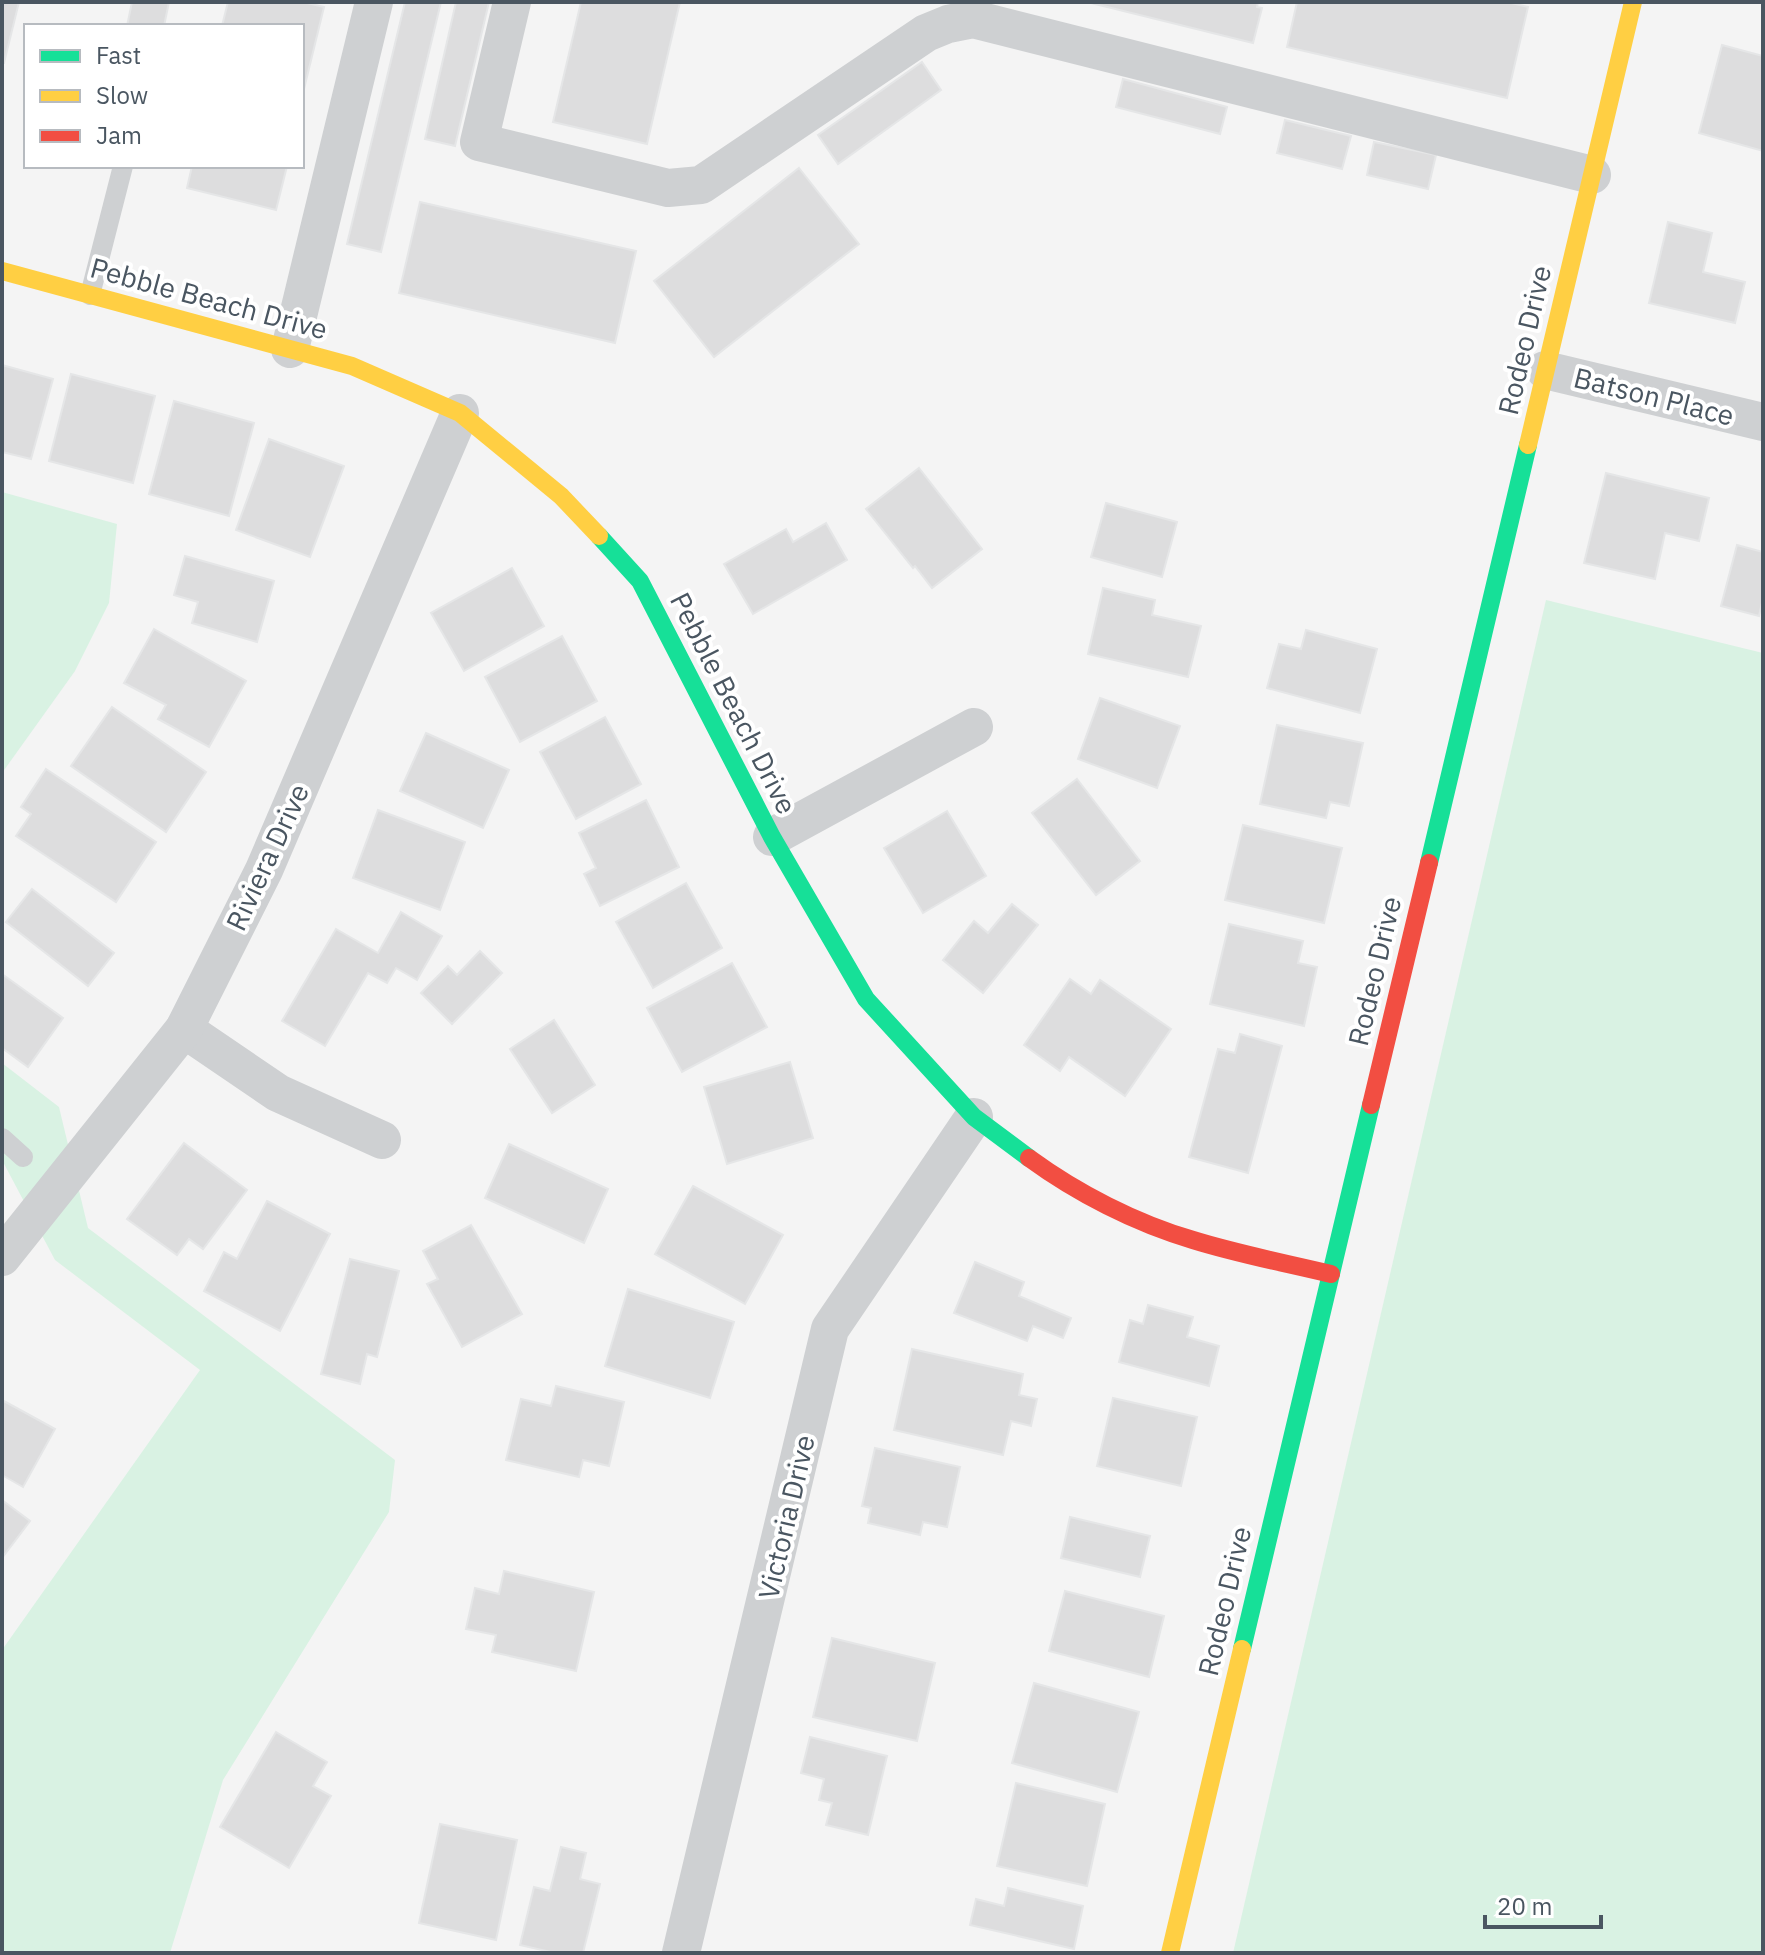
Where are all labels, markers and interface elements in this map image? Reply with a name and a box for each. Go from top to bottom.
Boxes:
legend [24,24,304,168]
text: Fast [96,39,141,71]
text: Slow [96,79,148,111]
text: Jam [96,119,142,151]
street label: Pebble Beach Drive [86,249,332,347]
street label: Rodeo Drive [1489,262,1559,418]
street label: Batson Place [1570,358,1738,434]
street label: Pebble Beach Drive [662,586,806,820]
street label: Riviera Drive [217,778,317,936]
street label: Rodeo Drive [1339,893,1409,1049]
street label: Victoria Drive [749,1431,823,1603]
street label: Rodeo Drive [1189,1523,1259,1679]
scale bar [1485,1879,1601,1929]
text: 20 m [1497,1890,1552,1922]

